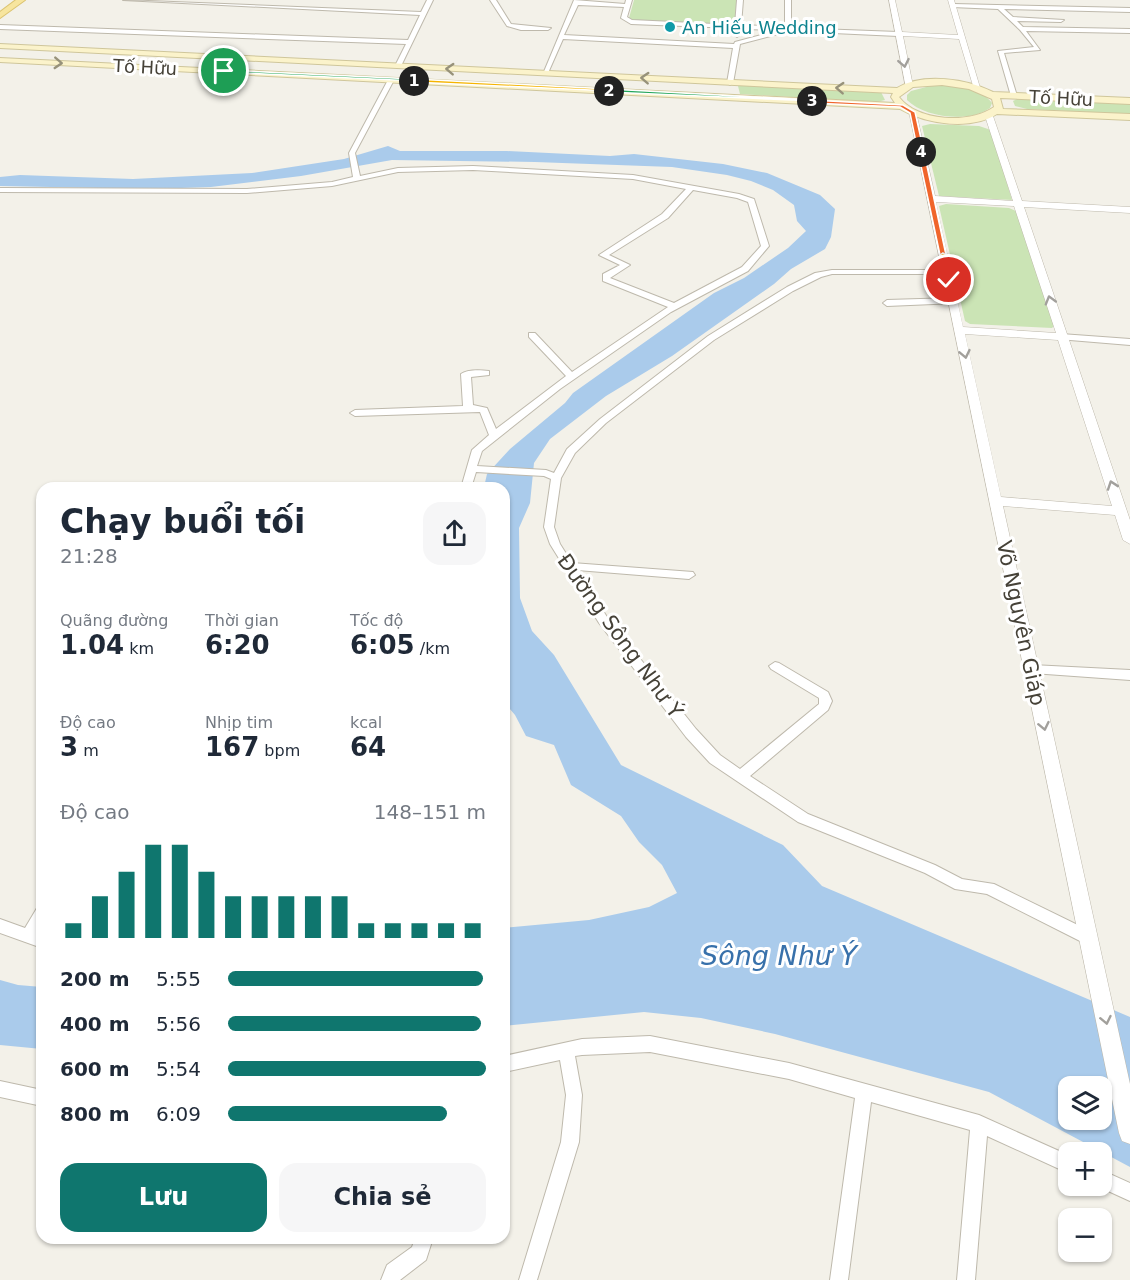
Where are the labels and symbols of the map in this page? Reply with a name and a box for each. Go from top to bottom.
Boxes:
place label: An Hiếu Wedding [682,17,837,38]
marker: An Hiếu Wedding [663,20,677,34]
pin [198,45,249,96]
street label: Tố Hữu [111,55,178,79]
one-way arrow [54,56,63,69]
one-way arrow [897,58,910,68]
one-way arrow [445,62,454,75]
pin: 1 [399,66,429,96]
one-way arrow [640,72,649,85]
pin: 2 [594,76,624,106]
one-way arrow [835,82,844,95]
pin: 3 [797,86,827,116]
street label: Tố Hữu [1027,86,1094,110]
pin: 4 [906,137,936,167]
pin [923,254,974,305]
one-way arrow [1045,295,1057,306]
one-way arrow [958,348,971,358]
one-way arrow [1106,480,1119,491]
street label: Võ Nguyên Giáp [992,538,1050,708]
street label: Đường Sông Như Ý [552,549,689,723]
one-way arrow [1037,721,1050,731]
water label: Sông Như Ý [701,940,859,971]
one-way arrow [1099,1015,1112,1025]

